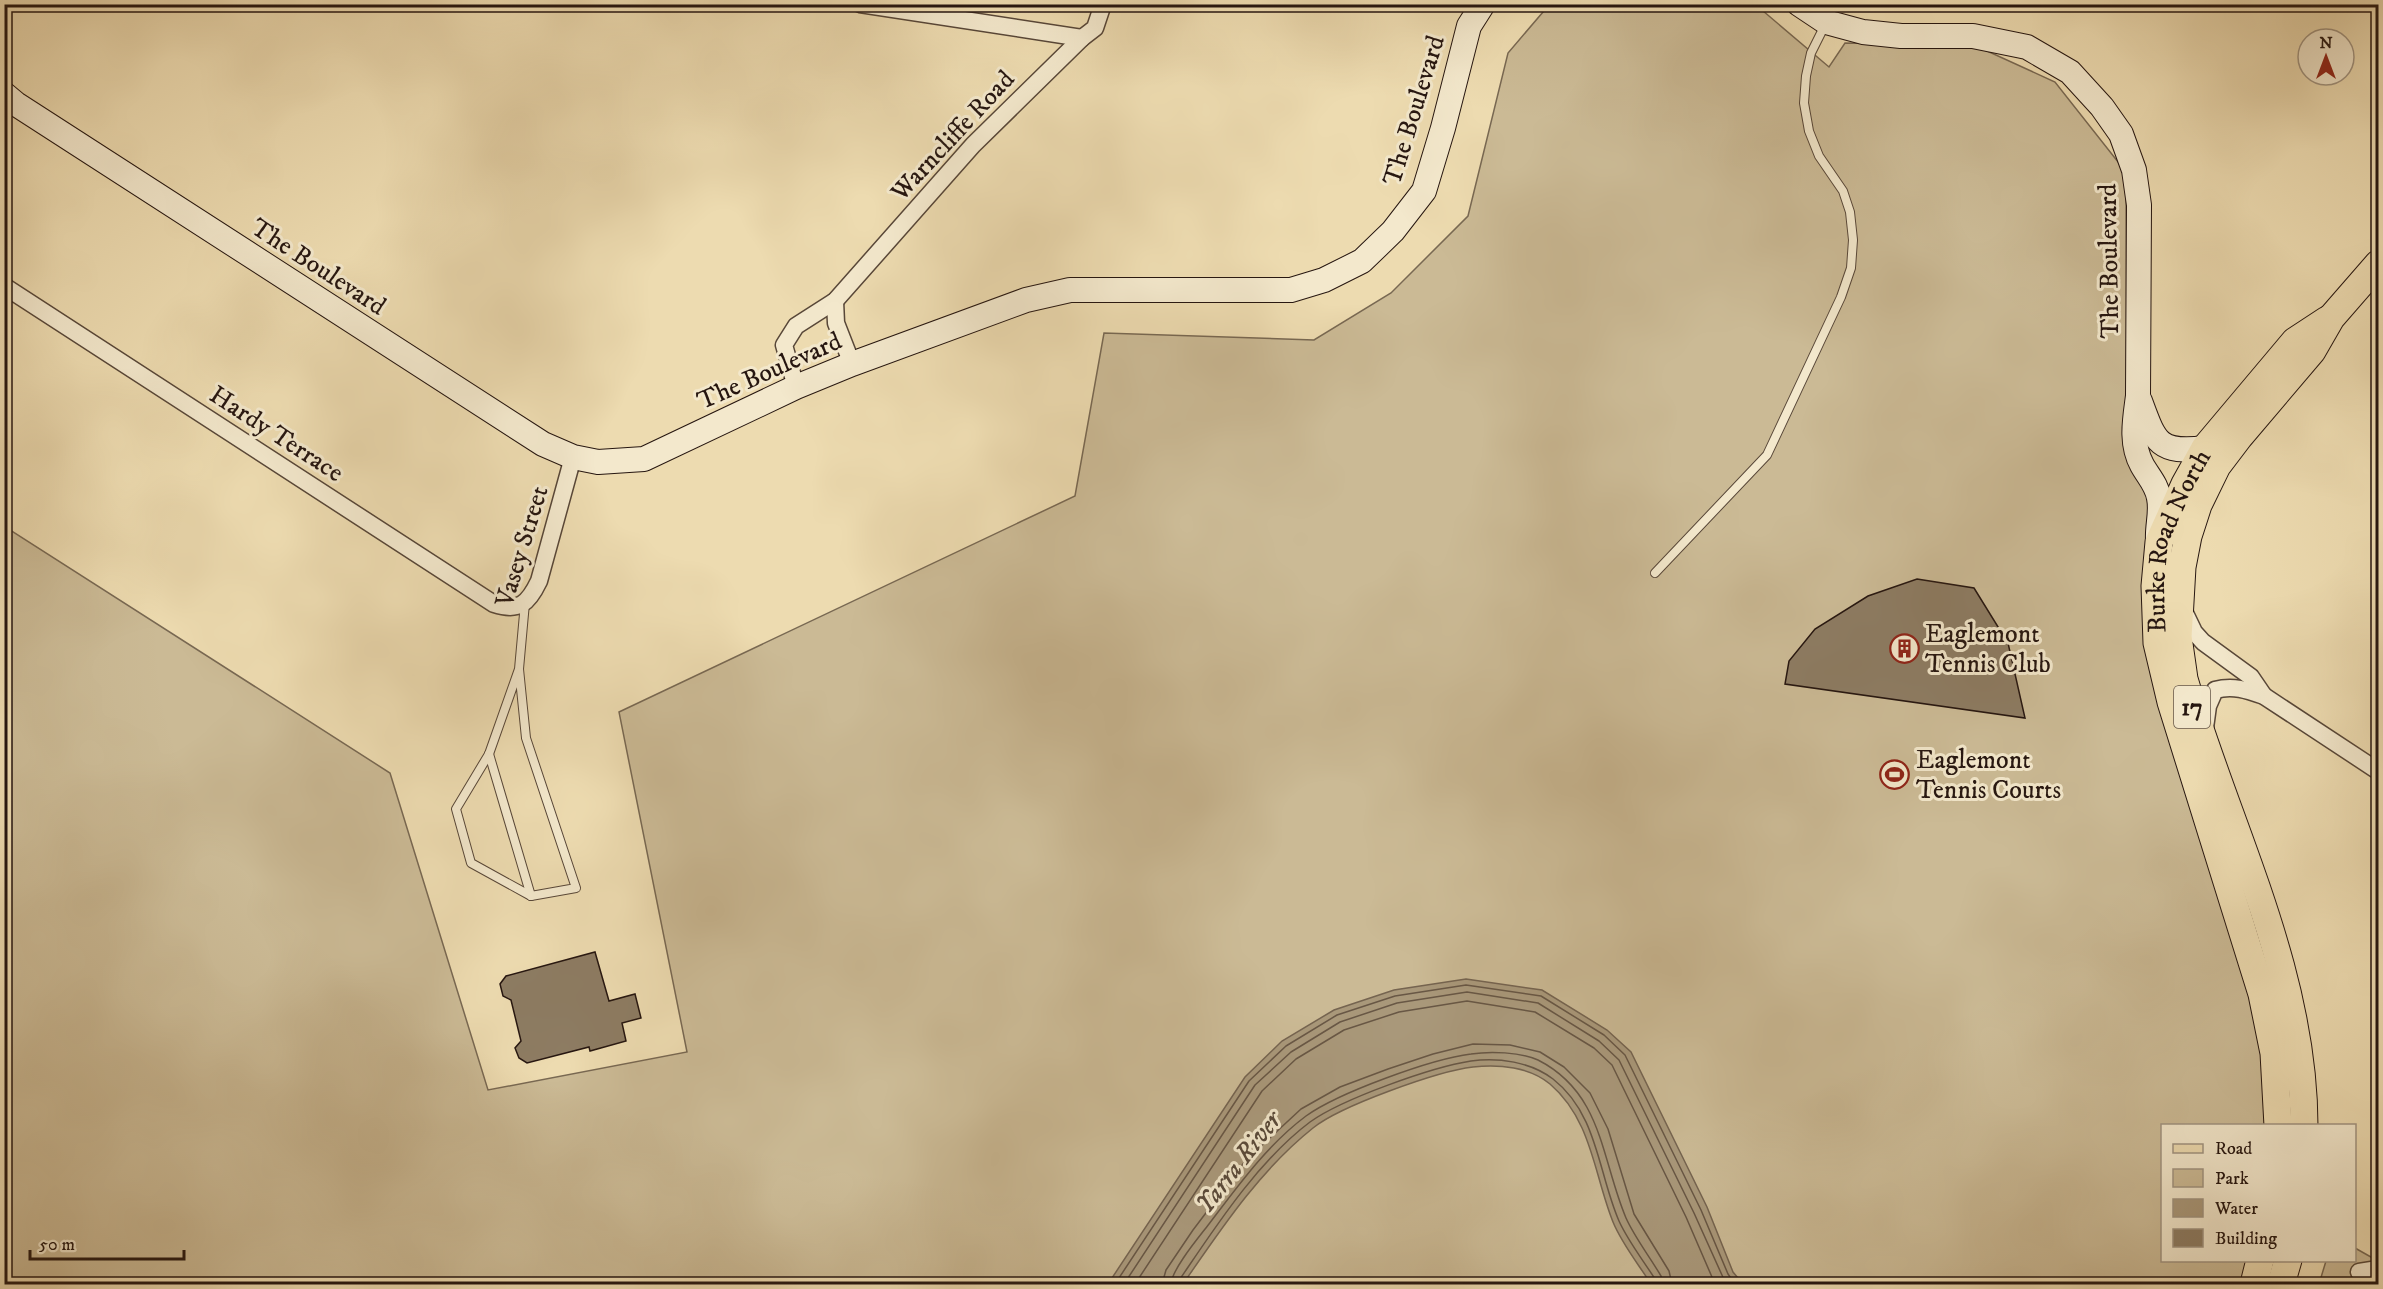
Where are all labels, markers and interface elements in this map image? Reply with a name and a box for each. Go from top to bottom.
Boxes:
north arrow [2296,27,2356,87]
street label: The Boulevard [1376,32,1453,189]
text: N [2319,33,2333,53]
street label: Warncliffe Road [883,64,1022,209]
street label: The Boulevard [2092,183,2127,339]
street label: The Boulevard [244,211,392,323]
street label: The Boulevard [692,325,847,418]
street label: Hardy Terrace [203,379,349,490]
street label: Burke Road North [2140,444,2219,633]
street label: Vasey Street [488,482,556,612]
place label: Eaglemont Tennis Club [1925,618,2051,681]
building icon: Eaglemont Tennis Club [1888,632,1920,664]
road number: 17 [2174,686,2210,728]
place label: Eaglemont Tennis Courts [1916,744,2061,807]
sports icon: Eaglemont Tennis Courts [1879,758,1911,790]
water label: Yarra River [1188,1103,1291,1221]
legend [2161,1124,2356,1262]
text: Road [2215,1138,2252,1160]
text: Park [2215,1168,2249,1190]
text: Water [2214,1198,2258,1220]
scale bar [30,1223,184,1261]
text: Building [2215,1228,2277,1250]
text: 50 m [39,1234,75,1256]

